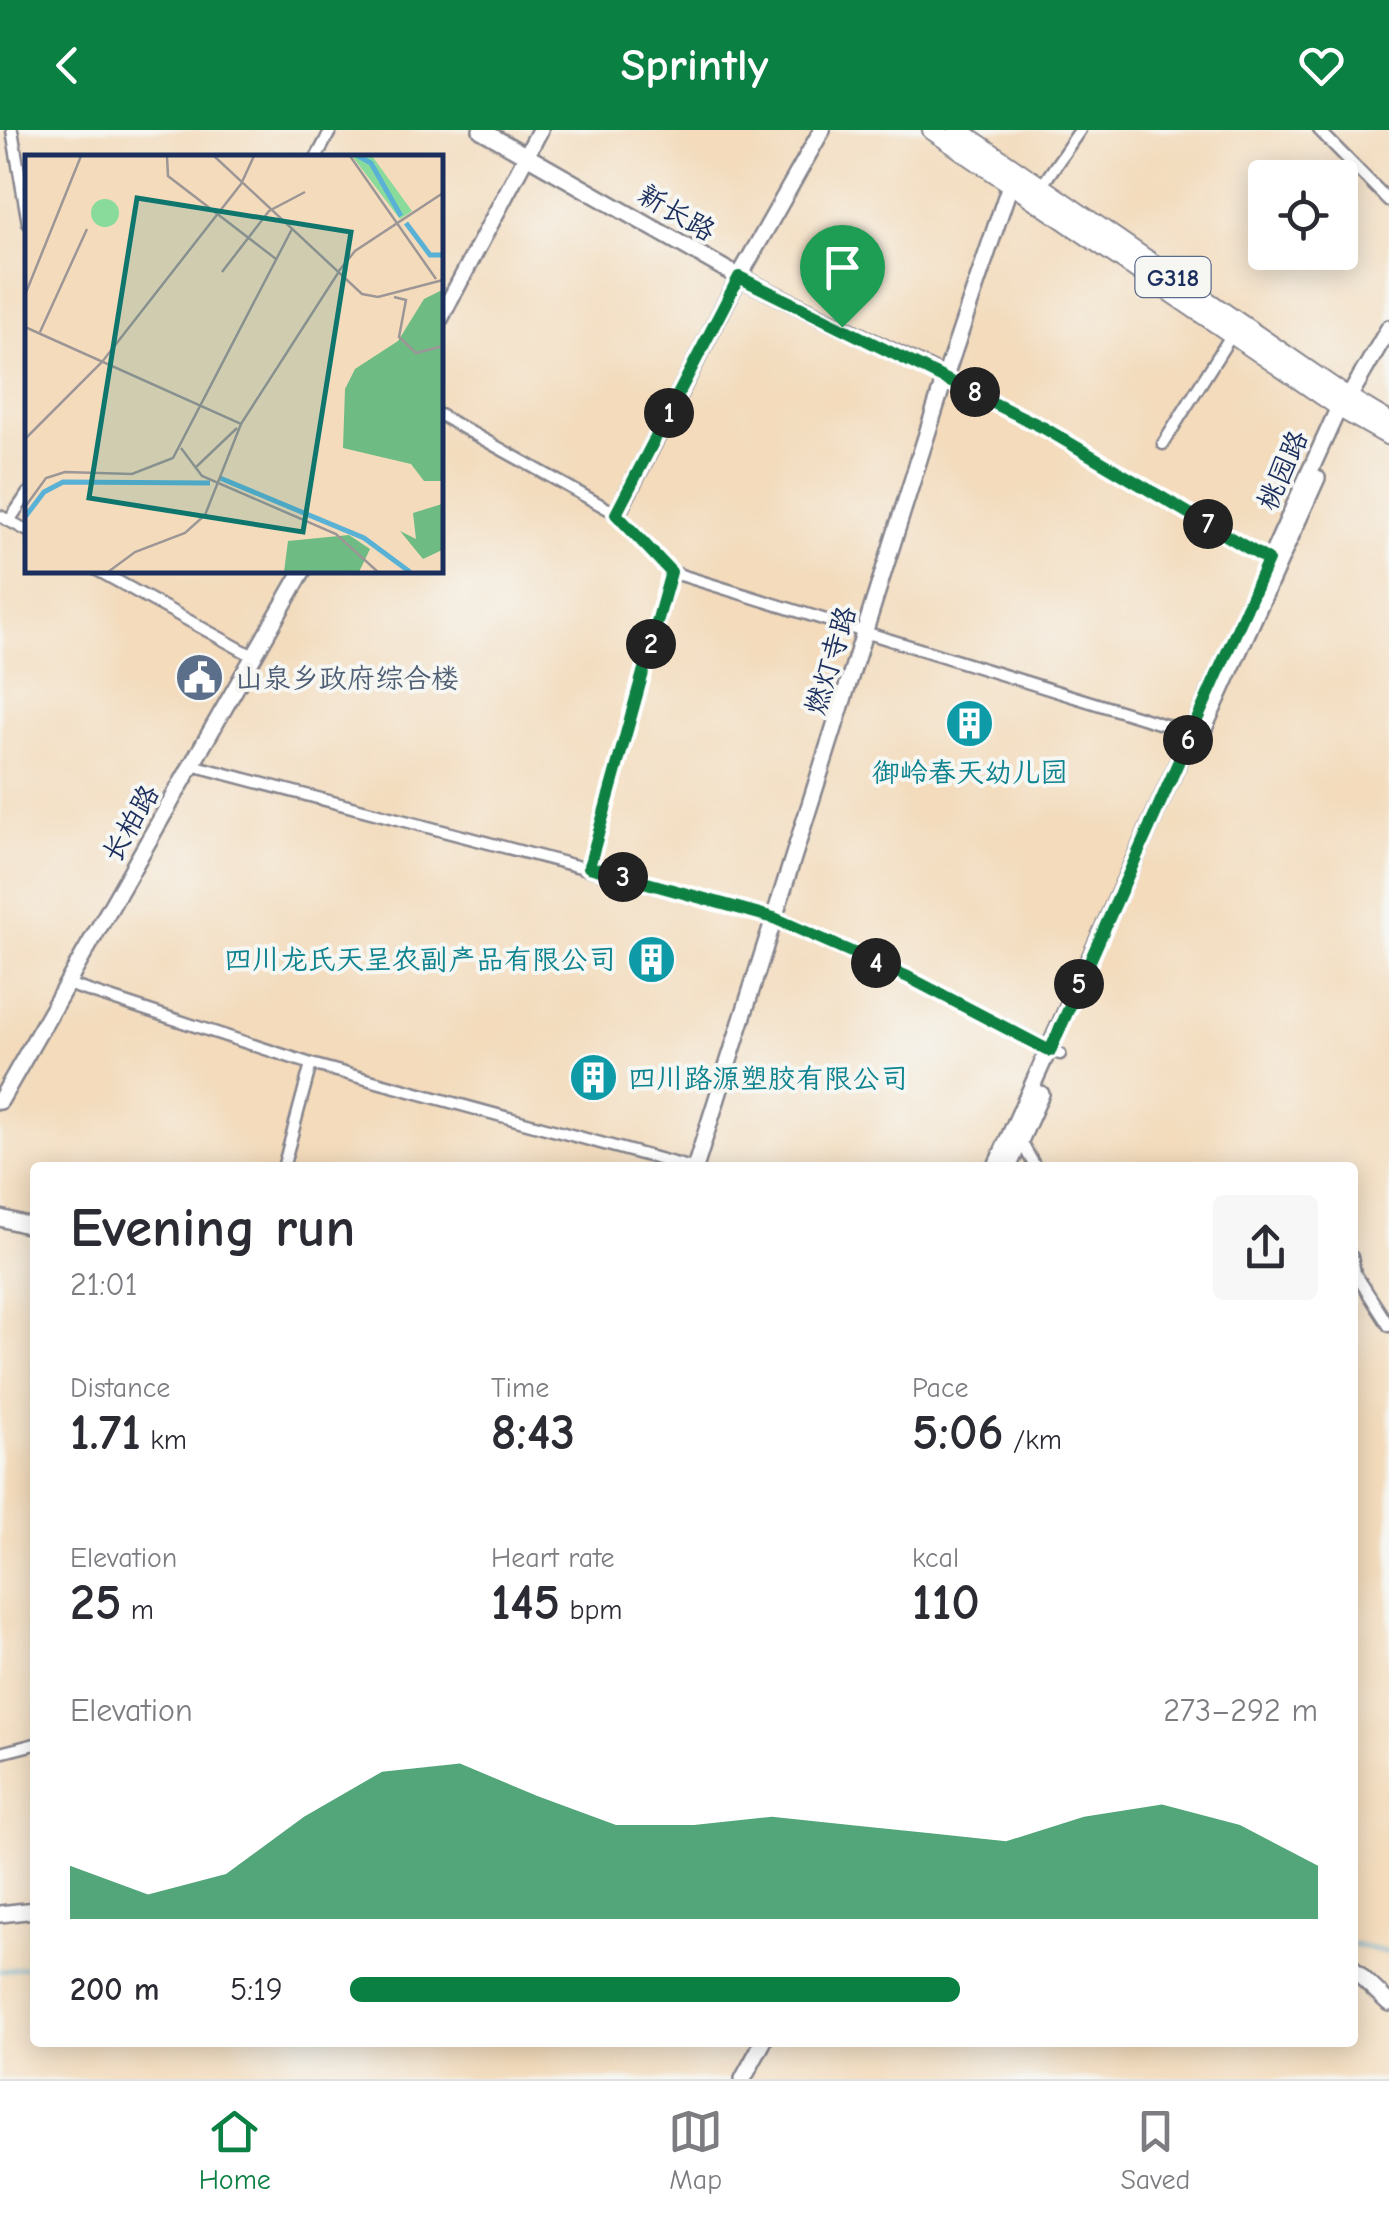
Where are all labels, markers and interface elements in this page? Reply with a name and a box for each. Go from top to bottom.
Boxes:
icon: back [40,38,95,93]
icon: heart [1294,38,1349,93]
text: Sprintly [621,39,768,91]
inset map [25,155,442,572]
map controls [1248,160,1358,270]
button: locate [1248,160,1358,270]
street label: 新长路 [632,178,721,248]
pin [800,225,885,328]
icon: arrive [815,240,870,295]
road number: G318 [1136,257,1210,297]
pin: 8 [950,367,1000,417]
text: 8 [968,376,982,408]
pin: 1 [644,388,694,438]
text: 1 [663,397,675,429]
street label: 桃园路 [1251,426,1315,515]
pin: 7 [1183,499,1233,549]
text: 7 [1202,508,1214,540]
street label: 燃灯寺路 [799,602,863,719]
pin: 2 [626,619,676,669]
text: 2 [644,628,658,660]
public building icon: 山泉乡政府综合楼 [174,652,226,704]
place label: 山泉乡政府综合楼 [235,663,459,695]
building icon: 御岭春天幼儿园 [944,698,996,750]
pin: 6 [1163,715,1213,765]
text: 6 [1181,724,1195,756]
place label: 御岭春天幼儿园 [872,757,1068,789]
street label: 长柏路 [96,779,166,868]
pin: 3 [598,852,648,902]
text: 3 [616,861,630,893]
building icon: 四川龙氏天呈农副产品有限公司 [625,933,677,985]
pin: 4 [851,938,901,988]
place label: 四川龙氏天呈农副产品有限公司 [224,944,616,976]
text: 4 [869,947,883,979]
pin: 5 [1054,959,1104,1009]
text: 5 [1072,968,1086,1000]
building icon: 四川路源塑胶有限公司 [567,1052,619,1104]
place label: 四川路源塑胶有限公司 [628,1063,908,1095]
button: share [1213,1195,1318,1300]
text: Evening run [70,1196,355,1260]
text: 21:01 [70,1266,137,1303]
text: Distance [70,1372,170,1404]
text: Time [491,1372,549,1404]
text: Pace [912,1372,968,1404]
text: 1.71 [70,1404,141,1462]
text: 8:43 [491,1404,575,1462]
text: 5:06 [912,1404,1004,1462]
text: km [141,1424,187,1456]
text: /km [1004,1424,1062,1456]
text: Elevation [70,1542,177,1574]
text: Heart rate [491,1542,614,1574]
text: kcal [912,1542,959,1574]
text: 25 [70,1574,121,1632]
text: 145 [491,1574,560,1632]
text: 110 [912,1574,980,1632]
text: m [121,1594,154,1626]
text: bpm [560,1594,623,1626]
text: Elevation [70,1692,193,1729]
text: 273–292 m [1163,1692,1318,1729]
text: 200 m [70,1971,159,2008]
text: 5:19 [230,1971,283,2008]
tab: Home [199,2104,271,2196]
tab: Map [668,2104,723,2196]
tab: Saved [1120,2104,1190,2196]

